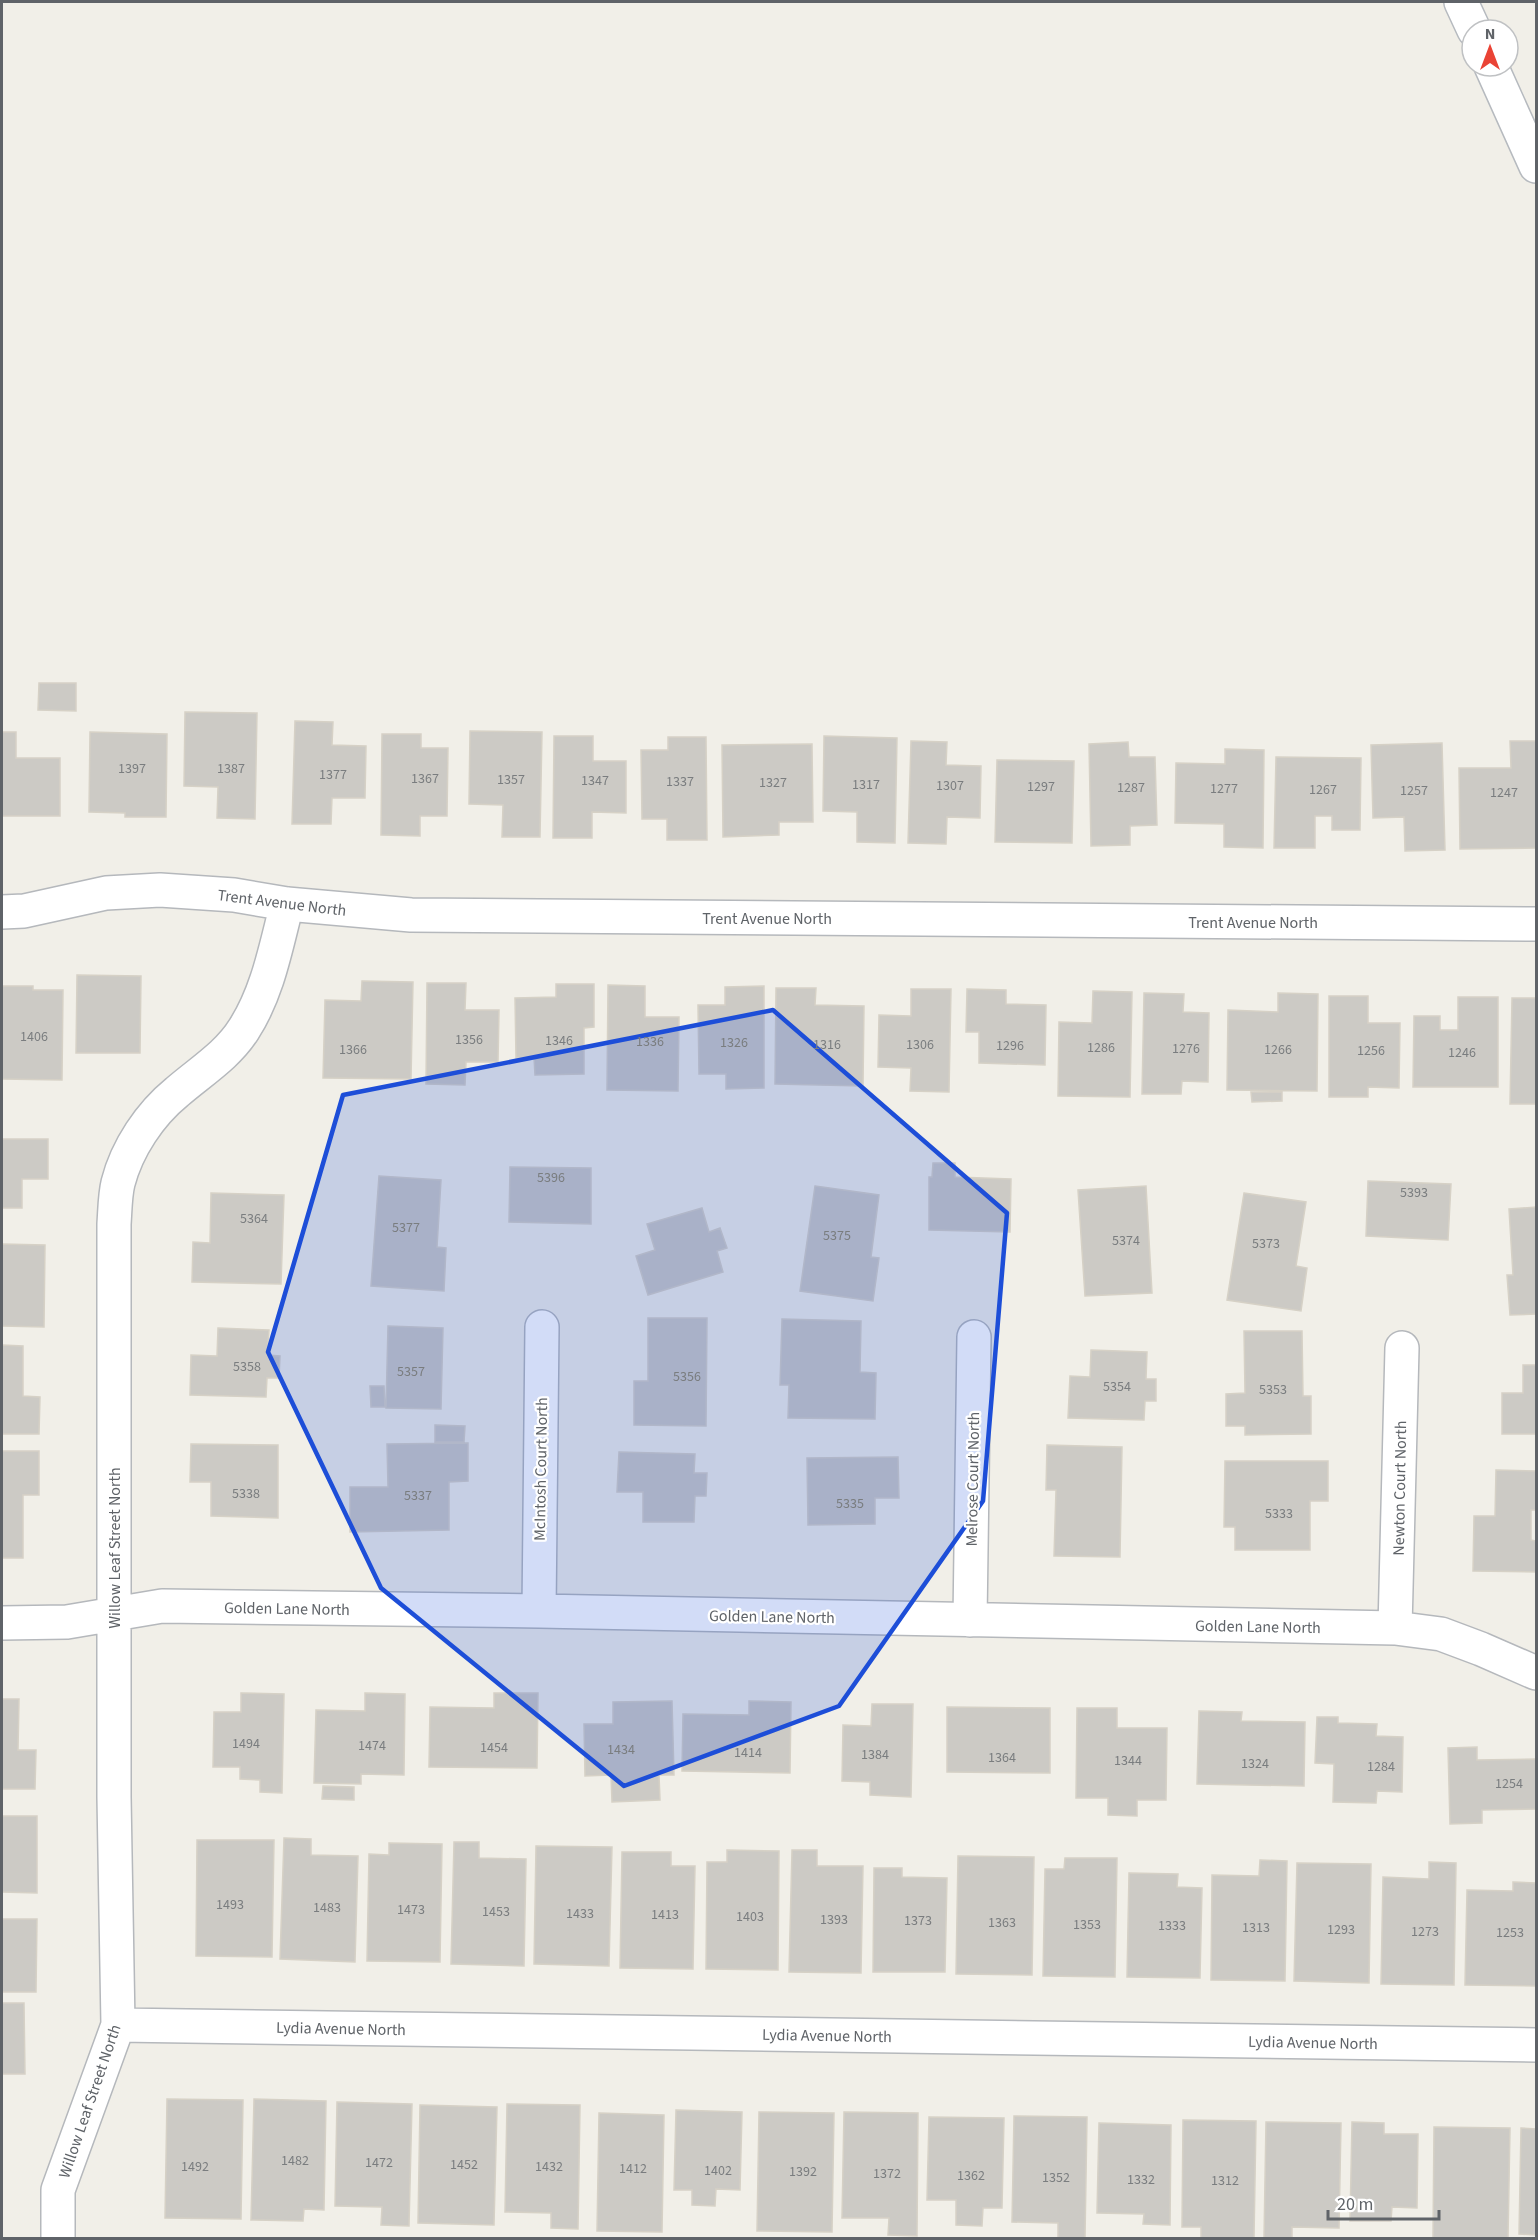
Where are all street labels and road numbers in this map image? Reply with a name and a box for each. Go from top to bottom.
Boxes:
street label: Trent Avenue North [216,884,348,922]
street label: Trent Avenue North [702,908,832,930]
street label: Trent Avenue North [1188,912,1318,934]
street label: McIntosh Court North [529,1397,553,1541]
street label: Melrose Court North [961,1411,985,1547]
street label: Newton Court North [1388,1420,1412,1556]
street label: Willow Leaf Street North [104,1467,126,1629]
street label: Golden Lane North [224,1597,350,1621]
street label: Golden Lane North [709,1605,835,1629]
street label: Golden Lane North [1195,1615,1321,1639]
street label: Lydia Avenue North [276,2017,406,2041]
street label: Willow Leaf Street North [53,2022,127,2181]
street label: Lydia Avenue North [762,2024,892,2048]
street label: Lydia Avenue North [1248,2031,1378,2055]

